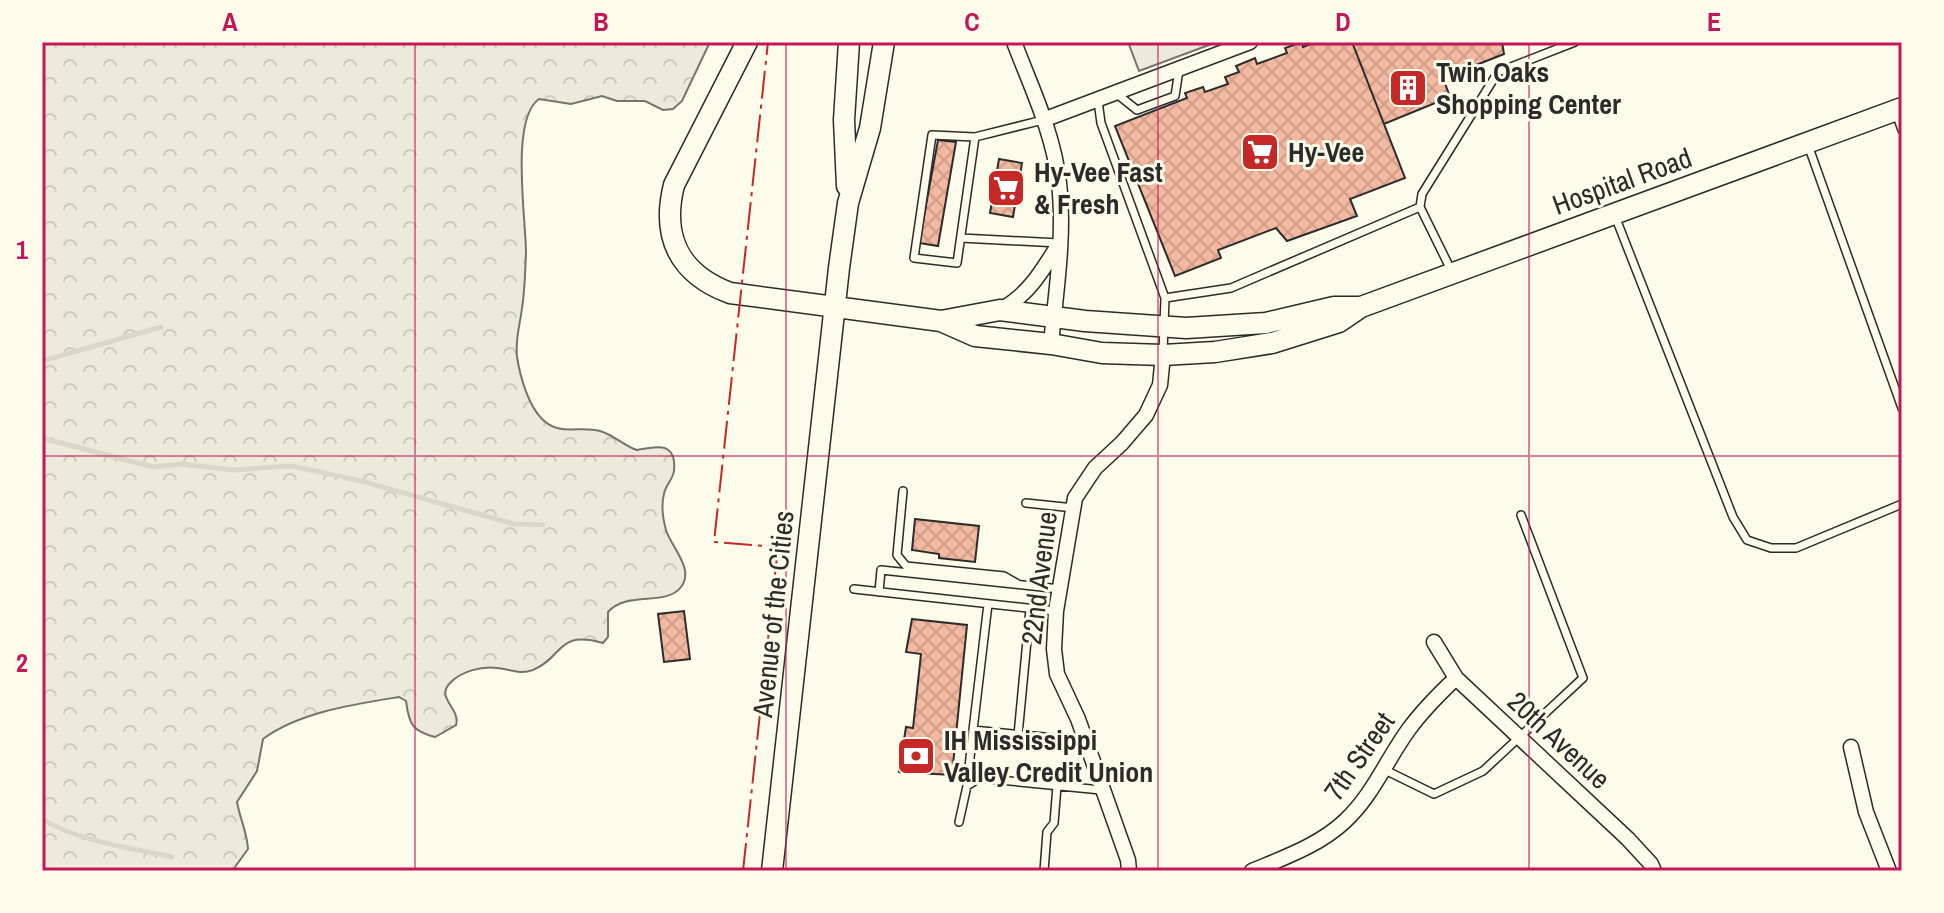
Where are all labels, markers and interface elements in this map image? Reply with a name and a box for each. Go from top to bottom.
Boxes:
text: A [222,4,238,39]
text: B [593,4,609,39]
text: C [964,4,980,39]
text: D [1335,4,1351,39]
text: E [1707,4,1721,39]
place label: Twin Oaks Shopping Center [1436,53,1621,123]
building icon: Twin Oaks Shopping Center [1387,67,1429,109]
supermarket icon: Hy-Vee [1239,131,1281,173]
place label: Hy-Vee [1288,133,1364,171]
street label: Hospital Road [1547,138,1697,224]
place label: Hy-Vee Fast & Fresh [1034,153,1163,223]
supermarket icon: Hy-Vee Fast & Fresh [985,167,1027,209]
text: 1 [16,232,28,267]
street label: Avenue of the Cities [743,509,803,720]
street label: 22nd Avenue [1012,509,1066,647]
text: 2 [16,645,28,680]
street label: 20th Avenue [1499,683,1619,797]
street label: 7th Street [1315,704,1403,808]
place label: IH Mississippi Valley Credit Union [944,721,1153,791]
bank icon: IH Mississippi Valley Credit Union [895,735,937,777]

